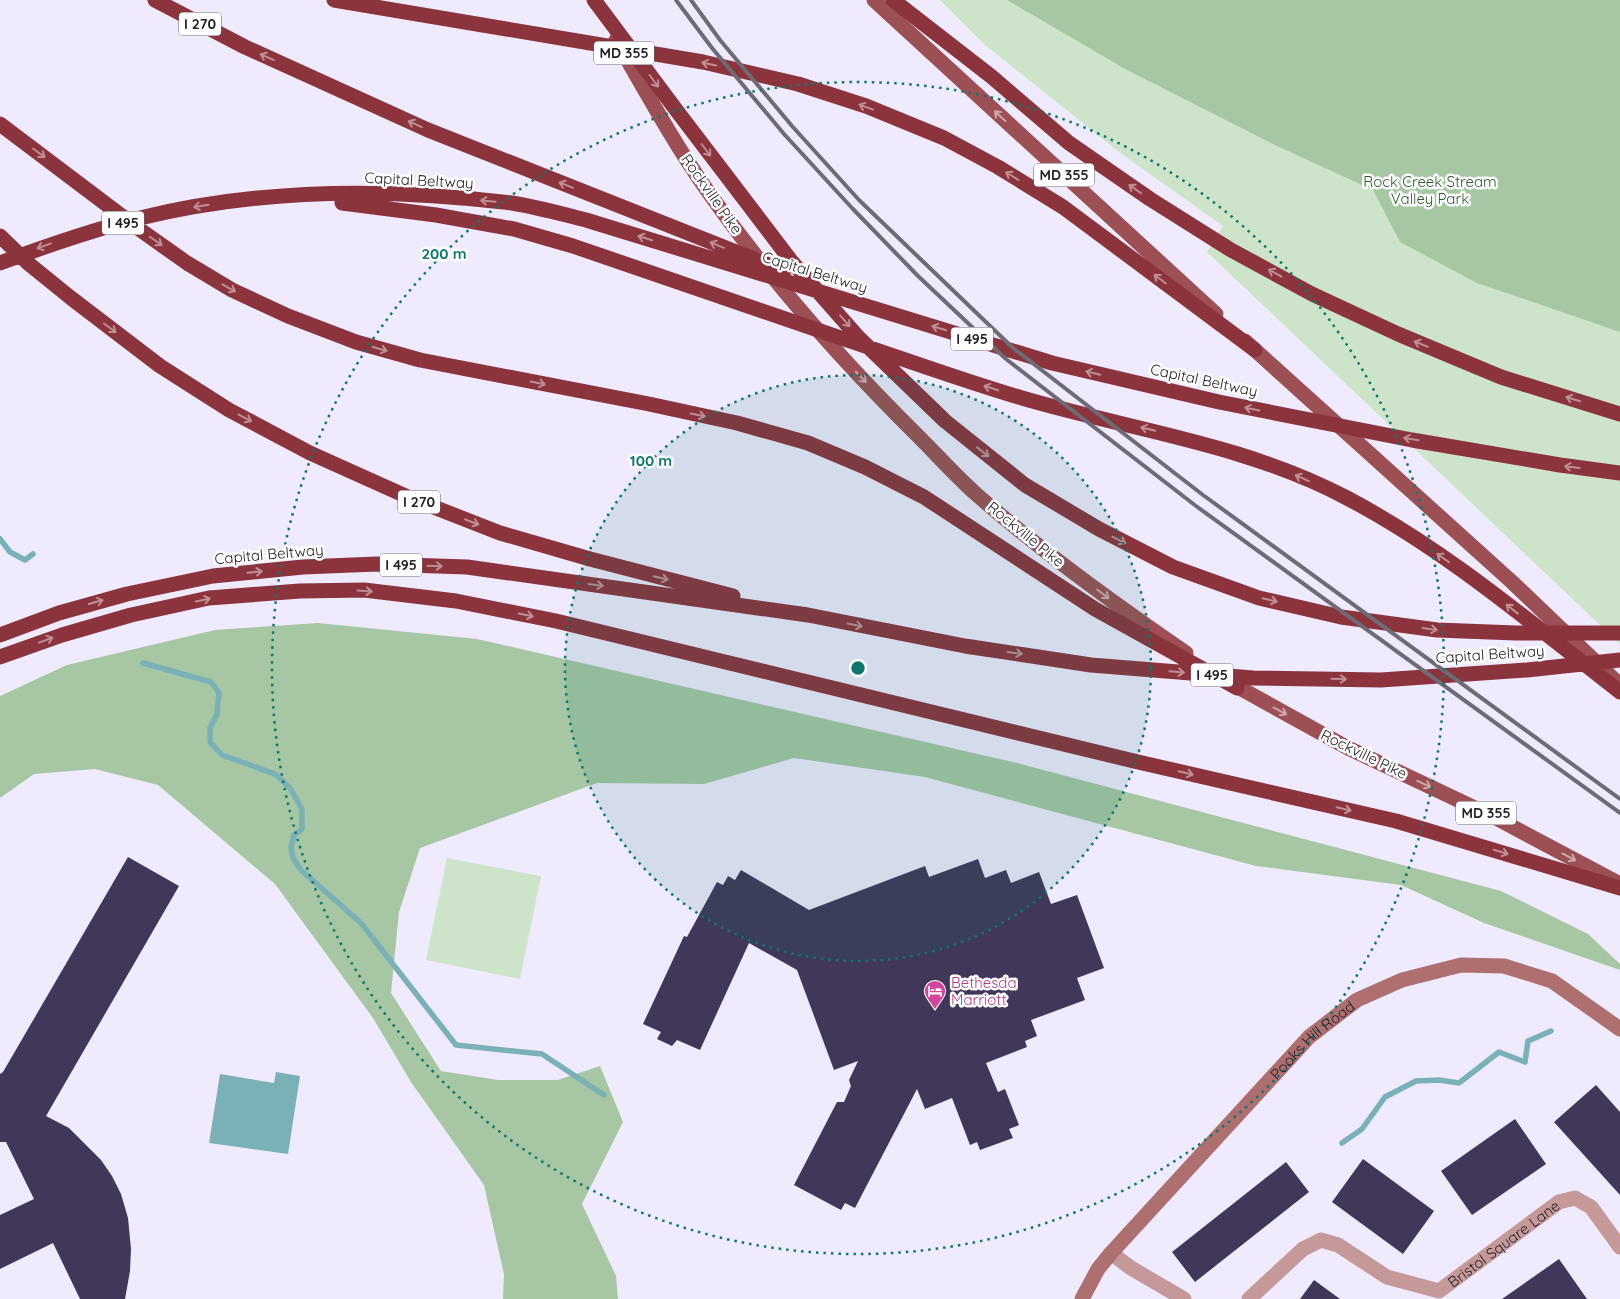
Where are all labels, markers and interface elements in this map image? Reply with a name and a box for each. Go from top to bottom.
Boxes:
road number: I 270 [179,12,221,36]
road number: MD 355 [594,42,654,64]
one-way arrow [260,52,275,62]
one-way arrow [702,59,718,68]
one-way arrow [649,74,659,88]
one-way arrow [858,102,874,111]
one-way arrow [993,110,1006,121]
one-way arrow [408,119,423,129]
one-way arrow [701,143,711,157]
one-way arrow [32,148,45,159]
street label: Rockville Pike [677,150,747,238]
road number: MD 355 [1034,164,1094,186]
street label: Capital Beltway [364,168,474,192]
one-way arrow [1006,170,1020,180]
park label: Rock Creek Stream Valley Park [1363,172,1497,208]
one-way arrow [559,180,574,189]
one-way arrow [1129,184,1143,194]
one-way arrow [480,196,496,206]
one-way arrow [193,202,209,212]
road number: I 495 [102,212,144,234]
one-way arrow [638,232,654,242]
one-way arrow [149,236,163,246]
one-way arrow [710,240,725,249]
one-way arrow [37,242,52,251]
text: 200 m [422,244,467,263]
street label: Capital Beltway [760,247,870,297]
one-way arrow [1267,268,1282,278]
one-way arrow [1153,274,1167,284]
one-way arrow [221,284,236,294]
one-way arrow [839,315,851,328]
one-way arrow [103,323,117,333]
one-way arrow [931,323,947,333]
road number: I 495 [951,328,993,350]
one-way arrow [1414,338,1429,348]
one-way arrow [371,344,387,354]
street label: Capital Beltway [1149,359,1259,401]
one-way arrow [1086,368,1102,377]
one-way arrow [855,371,867,384]
one-way arrow [530,379,546,389]
one-way arrow [983,382,999,392]
one-way arrow [1566,394,1582,404]
one-way arrow [1244,403,1260,413]
one-way arrow [689,411,705,420]
one-way arrow [237,413,252,423]
one-way arrow [1140,424,1156,433]
one-way arrow [1404,434,1420,444]
one-way arrow [976,446,989,457]
text: 100 m [630,451,672,470]
one-way arrow [1564,462,1580,472]
one-way arrow [1295,473,1310,483]
road number: I 270 [398,491,440,514]
street label: Rockville Pike [984,497,1068,571]
one-way arrow [464,518,479,527]
one-way arrow [1112,535,1127,545]
street label: Capital Beltway [214,540,324,568]
one-way arrow [1436,553,1450,563]
road number: I 495 [380,554,422,576]
one-way arrow [426,561,443,571]
one-way arrow [247,567,263,577]
one-way arrow [653,574,669,583]
one-way arrow [588,581,604,591]
one-way arrow [357,586,373,596]
one-way arrow [1096,589,1109,600]
one-way arrow [195,594,211,604]
one-way arrow [1261,596,1277,605]
one-way arrow [87,597,103,607]
one-way arrow [1506,603,1519,614]
one-way arrow [517,611,533,621]
one-way arrow [847,620,863,630]
one-way arrow [1421,624,1437,634]
one-way arrow [38,635,53,644]
street label: Capital Beltway [1435,641,1545,667]
one-way arrow [1007,649,1023,659]
centre of rings [849,659,867,677]
road number: I 495 [1191,664,1233,686]
one-way arrow [1168,667,1184,676]
one-way arrow [1330,674,1347,684]
one-way arrow [1272,707,1287,716]
street label: Rockville Pike [1318,725,1410,783]
one-way arrow [1177,769,1193,778]
one-way arrow [1416,779,1431,789]
road number: MD 355 [1456,801,1516,824]
one-way arrow [1336,805,1352,814]
one-way arrow [1492,848,1508,858]
one-way arrow [1561,853,1576,862]
place label: Bethesda Marriott [951,973,1017,1009]
hotel icon: Bethesda Marriott [923,979,947,1010]
street label: Pooks Hill Road [1266,996,1358,1083]
street label: Bristol Square Lane [1444,1195,1563,1291]

